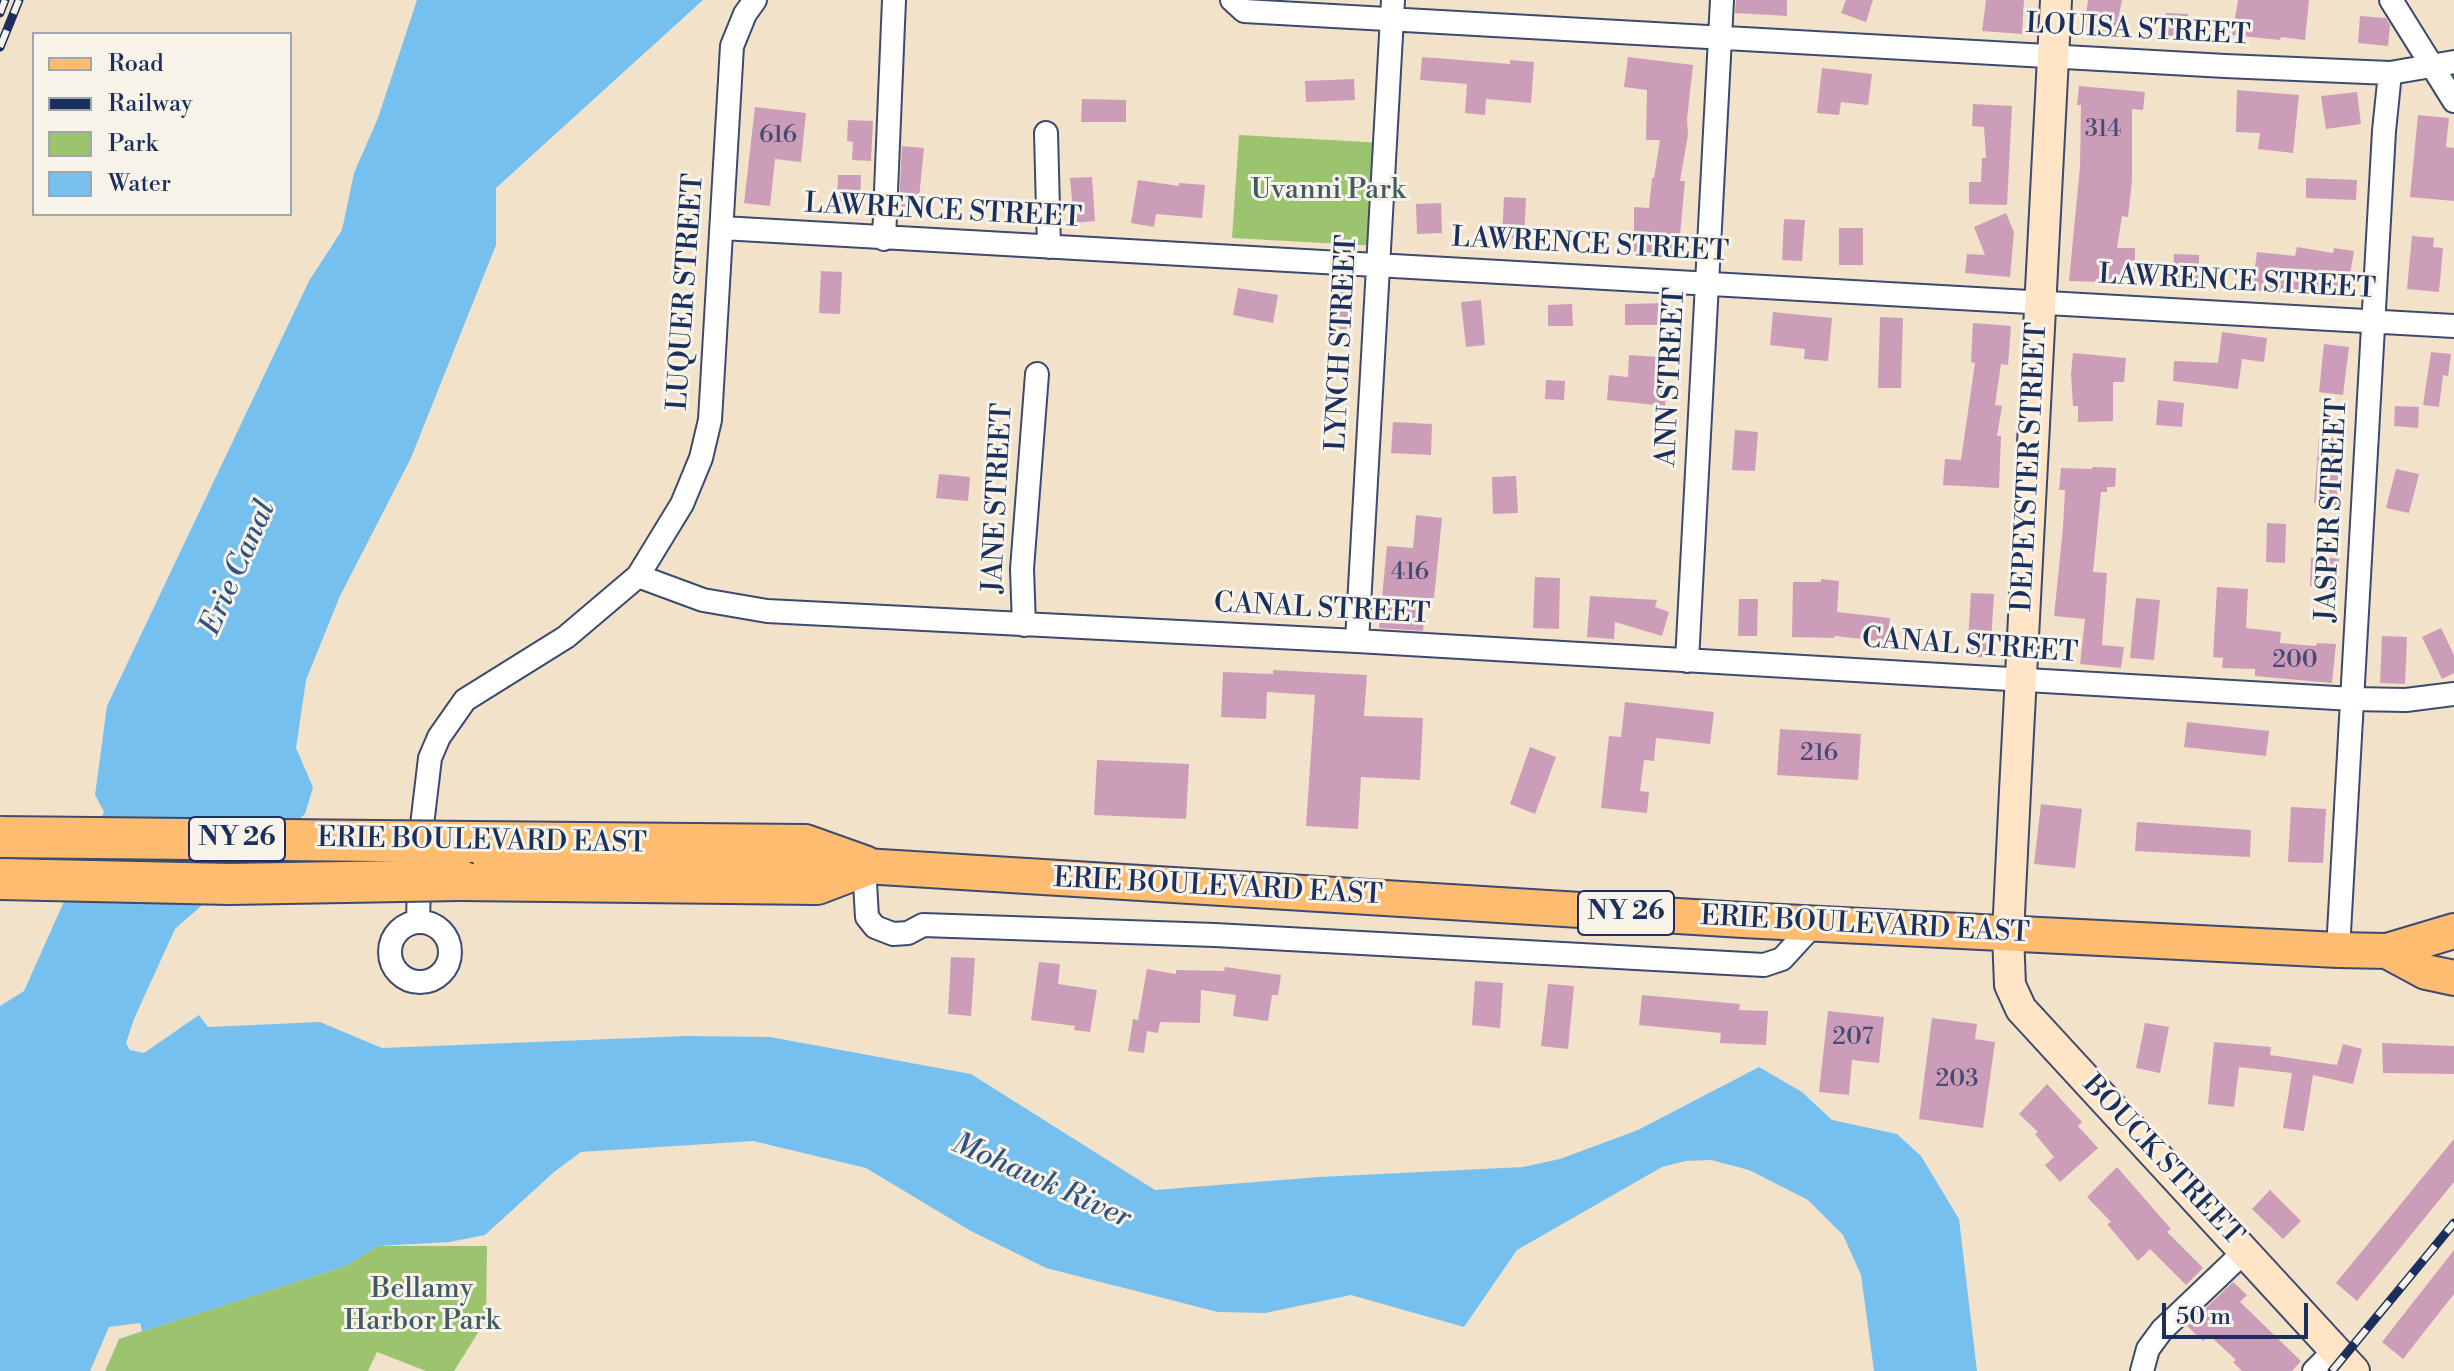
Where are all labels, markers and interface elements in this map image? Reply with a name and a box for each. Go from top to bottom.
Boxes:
street label: LOUISA STREET [2025,8,2251,54]
legend [32,32,292,216]
text: Road [108,49,164,79]
text: Railway [108,89,193,119]
house number: 314 [2085,116,2121,144]
house number: 616 [759,122,797,150]
text: Park [108,129,158,159]
text: Water [108,169,171,199]
street label: LUQUER STREET [662,172,712,412]
park label: Uvanni Park [1250,174,1406,208]
street label: LAWRENCE STREET [803,188,1083,236]
street label: LAWRENCE STREET [1450,222,1730,270]
street label: LYNCH STREET [1321,234,1365,452]
street label: LAWRENCE STREET [2097,259,2377,307]
street label: ANN STREET [1651,286,1693,468]
street label: DEPEYSTER STREET [2007,322,2055,612]
street label: JASPER STREET [2310,397,2356,623]
street label: JANE STREET [977,402,1021,594]
water label: Erie Canal [193,495,285,641]
house number: 416 [1391,559,1429,587]
street label: CANAL STREET [1213,588,1431,632]
street label: CANAL STREET [1861,623,2079,671]
house number: 200 [2272,647,2318,675]
house number: 216 [1800,740,1838,768]
road number: NY 26 [189,817,285,861]
street label: ERIE BOULEVARD EAST [317,822,647,862]
street label: ERIE BOULEVARD EAST [1052,863,1384,913]
road number: NY 26 [1578,891,1674,935]
street label: ERIE BOULEVARD EAST [1699,901,2031,951]
house number: 207 [1832,1024,1874,1052]
house number: 203 [1936,1066,1978,1094]
street label: BOUCK STREET [2075,1069,2249,1253]
water label: Mohawk River [946,1126,1136,1238]
park label: Bellamy Harbor Park [344,1273,500,1339]
scale bar [2166,1287,2312,1337]
text: 50 m [2176,1302,2231,1332]

